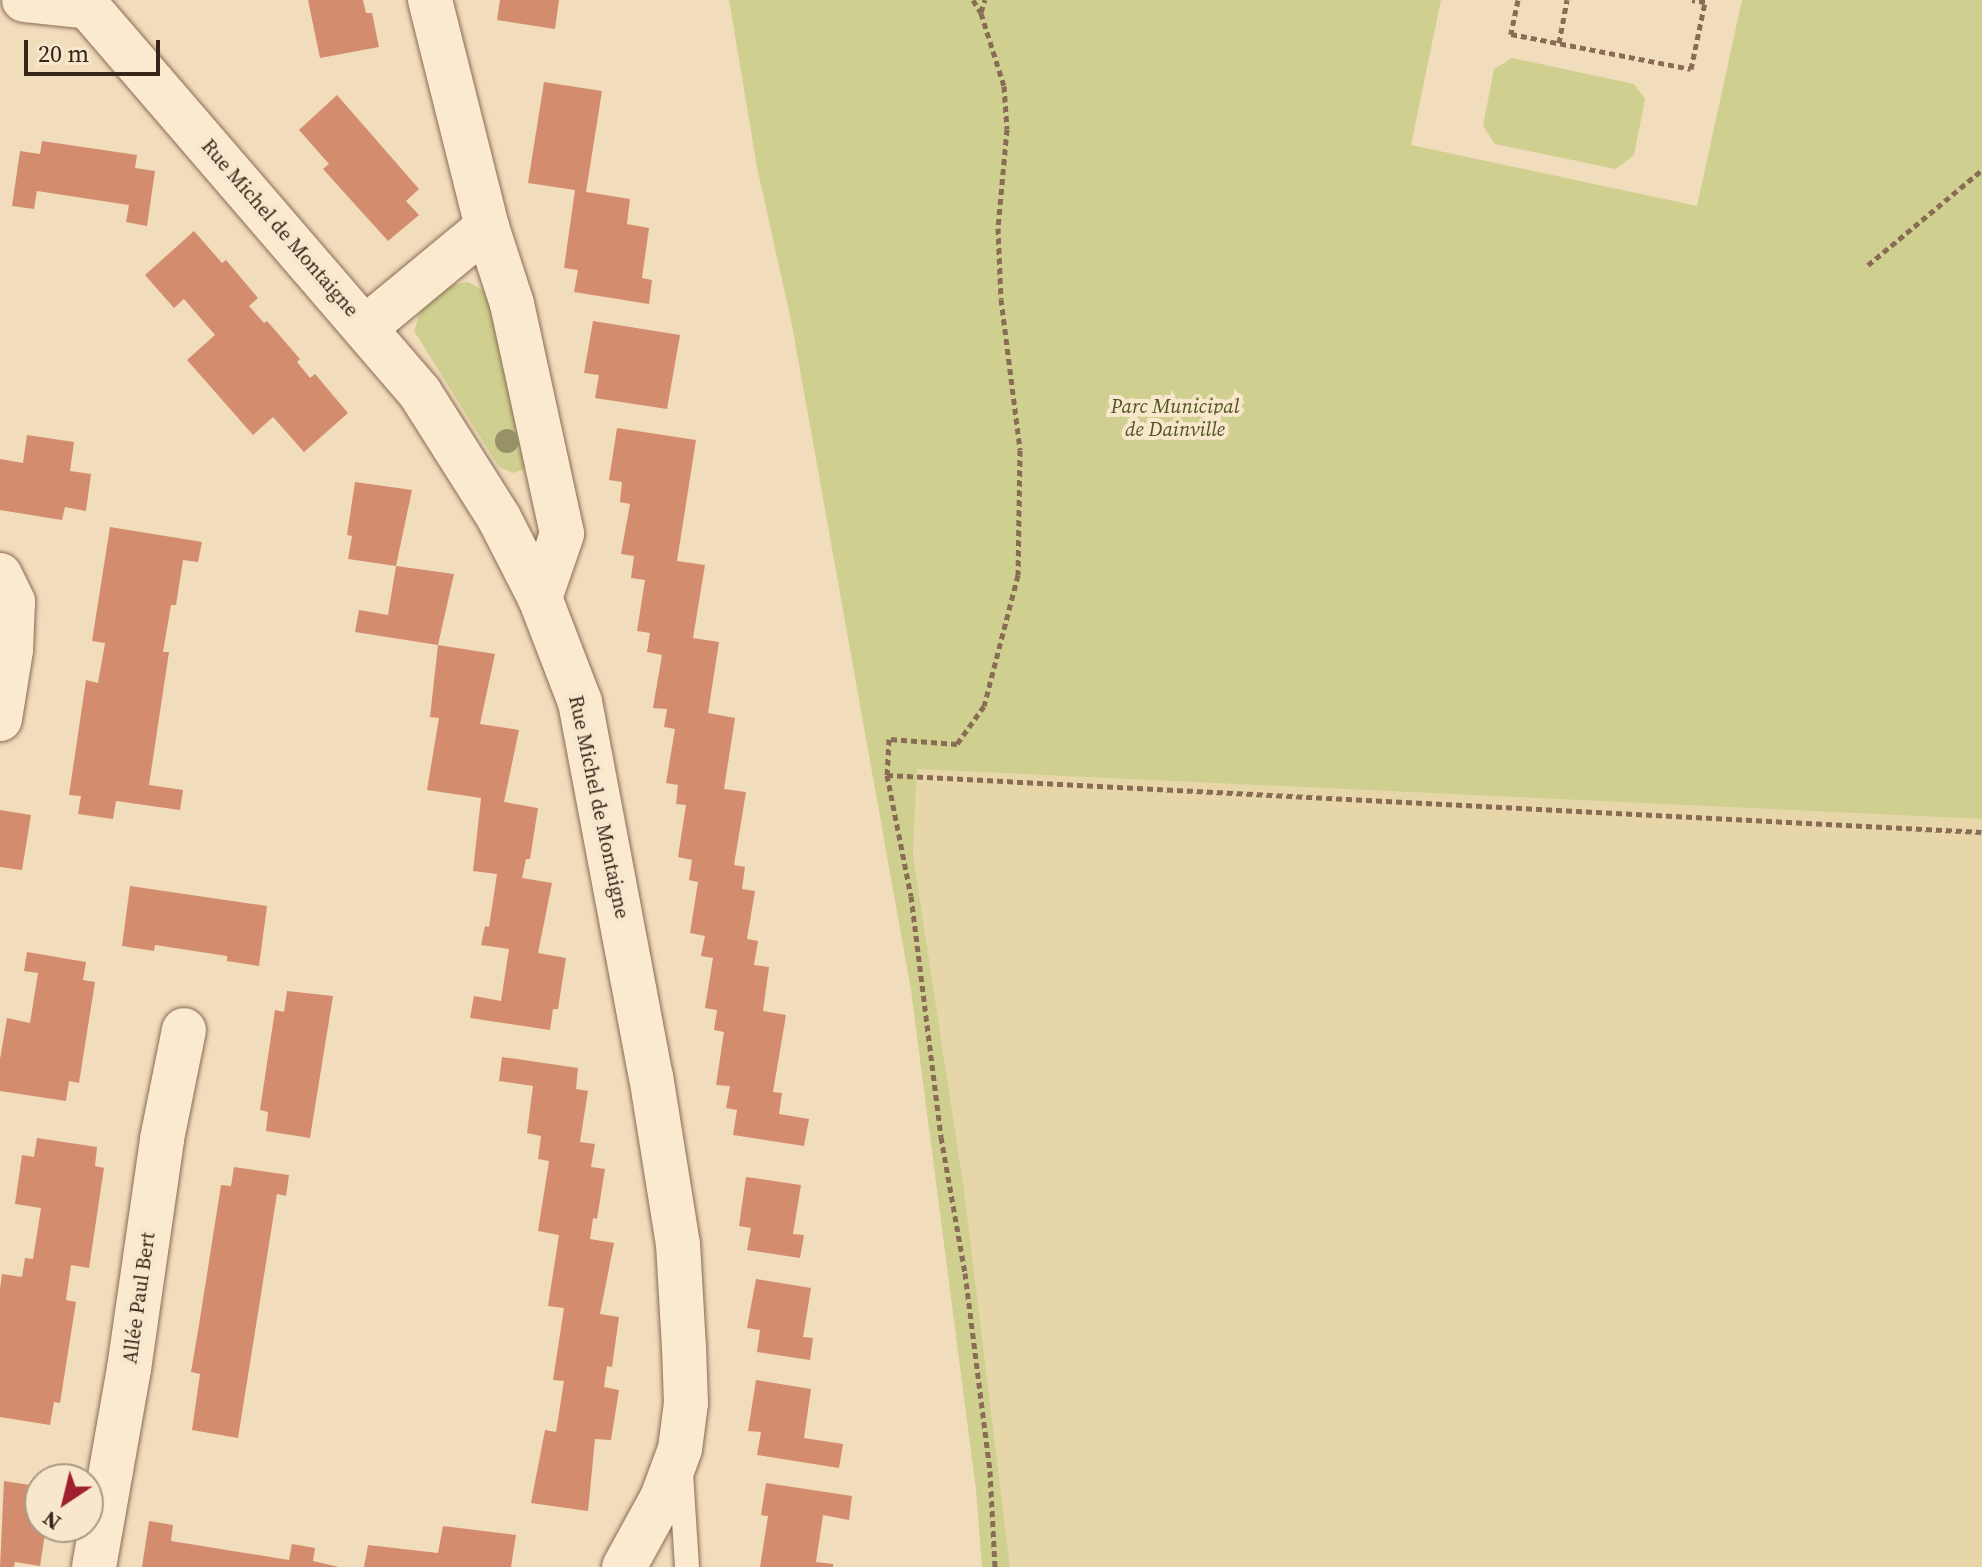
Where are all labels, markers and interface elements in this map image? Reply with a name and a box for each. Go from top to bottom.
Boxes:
scale bar [28,24,164,74]
text: 20 m [38,37,89,70]
street label: Rue Michel de Montaigne [196,134,364,322]
park label: Parc Municipal de Dainville [1111,395,1239,442]
street label: Rue Michel de Montaigne [564,693,634,921]
street label: Allée Paul Bert [118,1231,160,1365]
north arrow [24,1463,104,1543]
text: N [36,1504,67,1538]

